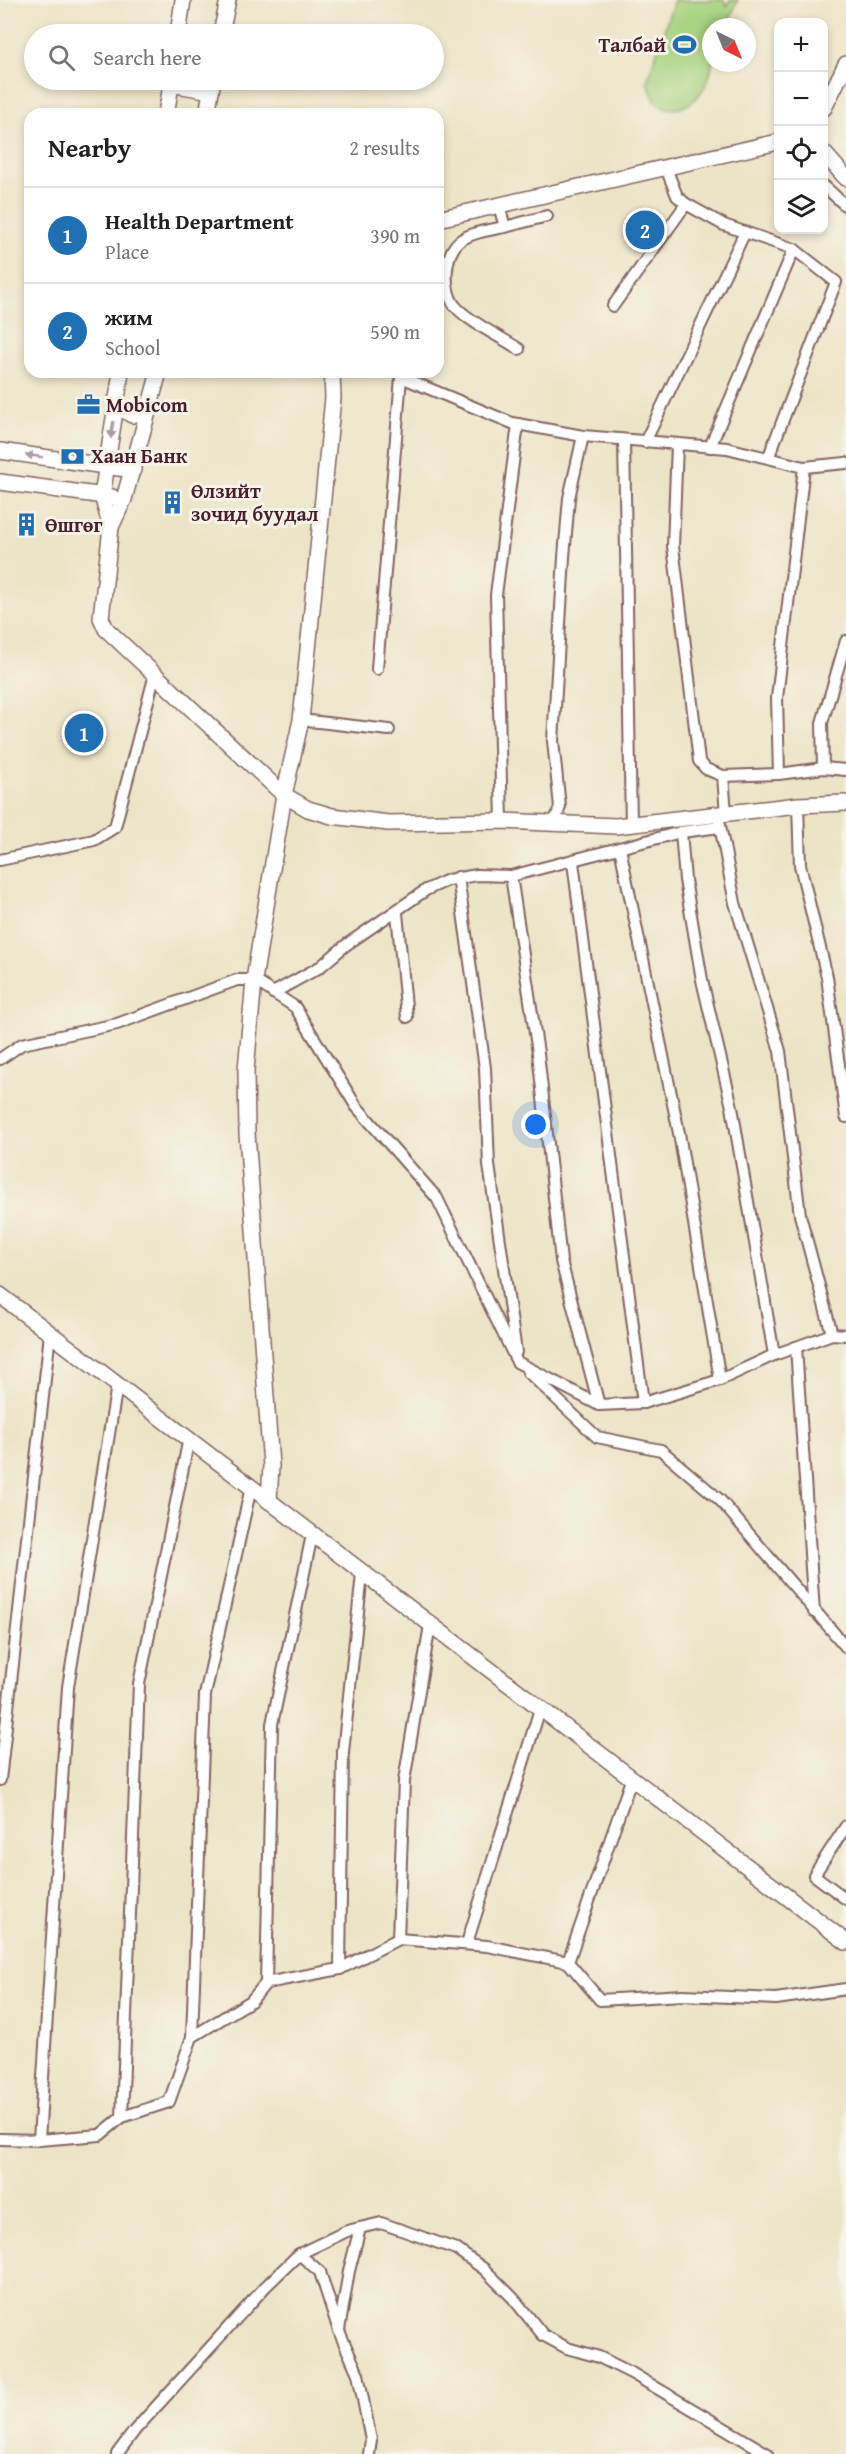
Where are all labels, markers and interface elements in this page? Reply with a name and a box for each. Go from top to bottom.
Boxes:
north arrow [702,18,756,72]
map controls [774,18,828,234]
button: + [774,18,828,72]
search box [24,24,444,90]
place label: Талбай [599,30,666,59]
sports icon: Талбай [671,32,697,58]
icon: search [45,41,78,74]
text: Search here [93,41,202,73]
button: − [774,72,828,126]
button: locate [774,126,828,180]
text: Nearby [48,128,131,167]
text: 2 results [349,133,420,162]
button: layers [774,180,828,234]
text: Health Department [105,205,294,237]
pin: 2 [626,208,664,252]
text: 1 [62,221,73,250]
text: 390 m [370,221,420,250]
text: Place [105,237,149,266]
text: жим [105,301,153,333]
text: 2 [62,317,73,346]
text: 590 m [370,317,420,346]
text: School [105,333,161,362]
place label: Mobicom [106,390,188,419]
office icon: Mobicom [75,392,101,418]
one-way arrow [107,420,116,439]
place label: Хаан Банк [91,441,188,470]
bank icon: Хаан Банк [60,443,86,469]
one-way arrow [24,451,43,460]
place label: Өлзийт зочид буудал [191,476,319,528]
building icon: Өлзийт зочид буудал [160,490,186,516]
place label: Өшгөг [45,510,103,539]
building icon: Өшгөг [14,512,40,538]
pin: 1 [64,710,104,756]
your location [521,1110,550,1139]

